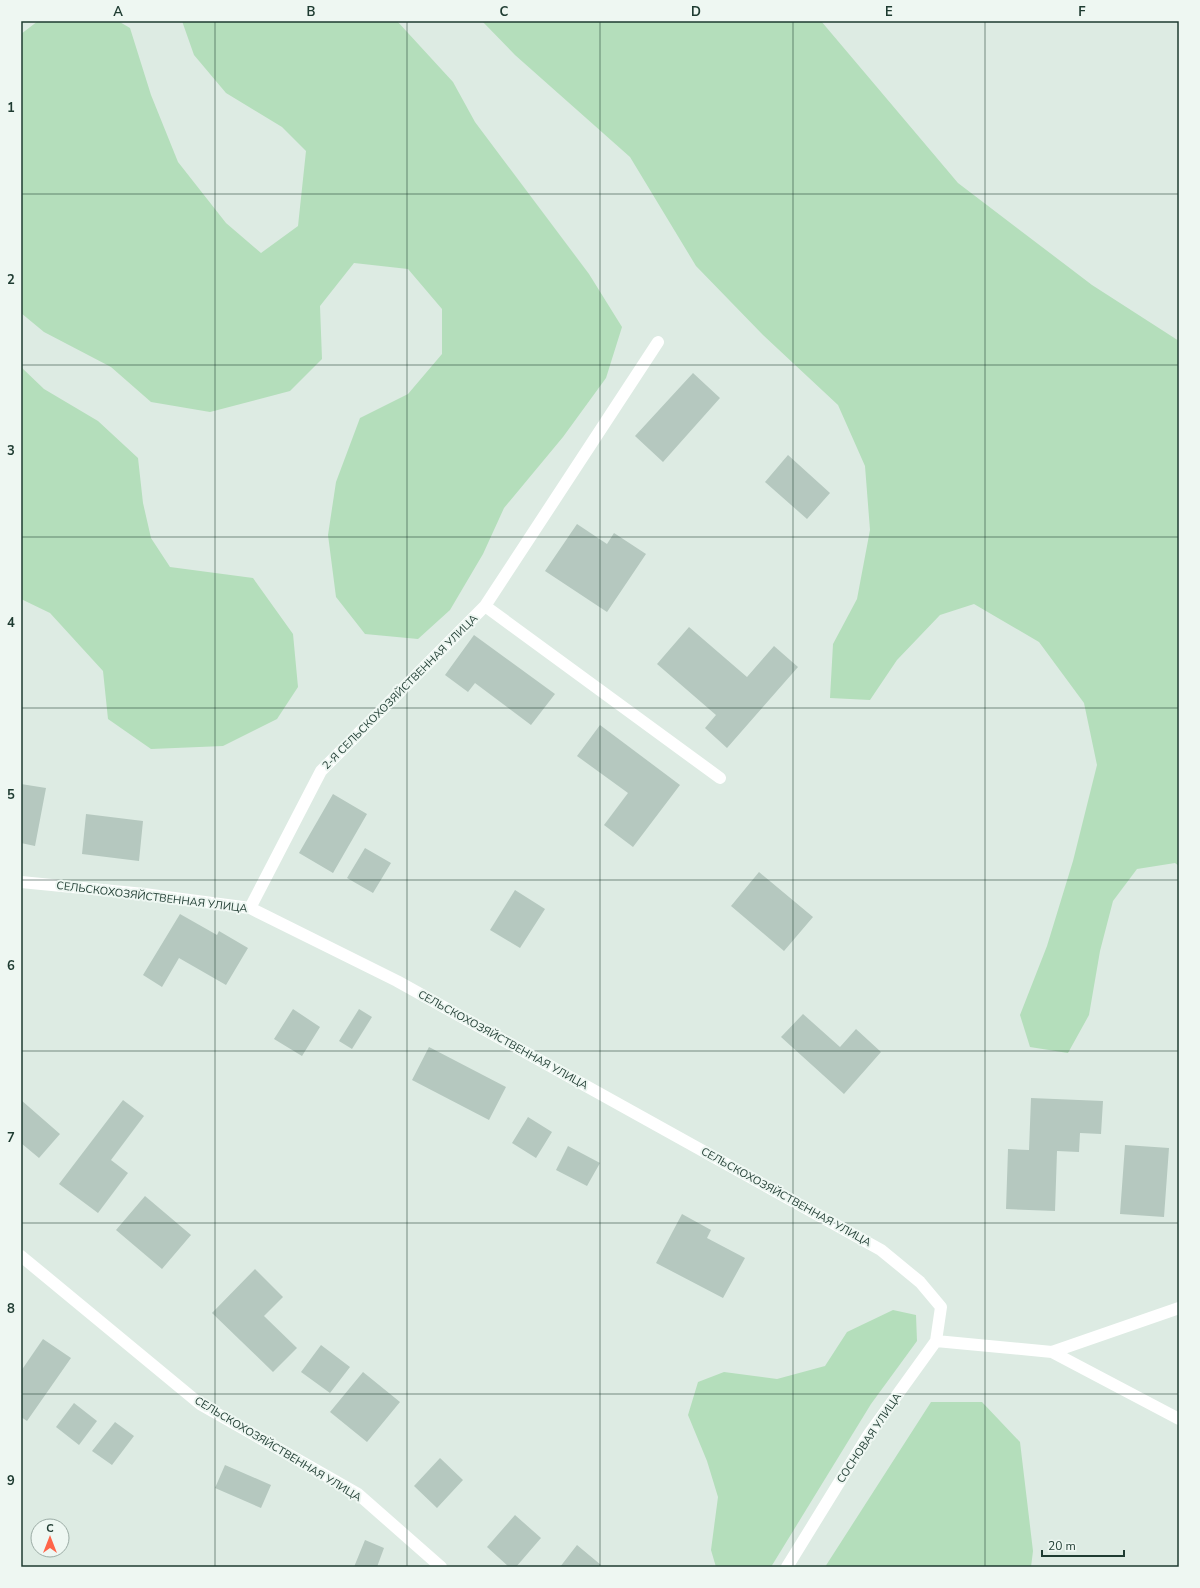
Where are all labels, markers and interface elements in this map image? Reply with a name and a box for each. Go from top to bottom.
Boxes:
text: A [113,3,123,21]
text: B [307,3,316,21]
text: C [500,3,509,21]
text: D [691,3,701,21]
text: E [885,3,893,21]
text: F [1078,3,1086,21]
text: 1 [7,99,15,117]
text: 2 [7,271,15,289]
text: 3 [7,442,15,460]
street label: 2-Я СЕЛЬСКОХОЗЯЙСТВЕННАЯ УЛИЦА [319,611,481,773]
text: 4 [7,614,15,632]
text: 5 [7,786,15,804]
street label: СЕЛЬСКОХОЗЯЙСТВЕННАЯ УЛИЦА [56,878,248,916]
text: 6 [7,957,15,975]
street label: СЕЛЬСКОХОЗЯЙСТВЕННАЯ УЛИЦА [415,987,591,1093]
text: 7 [7,1129,15,1147]
street label: СЕЛЬСКОХОЗЯЙСТВЕННАЯ УЛИЦА [698,1144,874,1250]
text: 8 [7,1300,15,1318]
street label: СОСНОВАЯ УЛИЦА [833,1390,905,1486]
street label: СЕЛЬСКОХОЗЯЙСТВЕННАЯ УЛИЦА [192,1393,364,1505]
text: 9 [7,1472,15,1490]
north arrow [30,1518,70,1558]
text: С [46,1521,54,1536]
scale bar [1042,1532,1124,1558]
text: 20 m [1048,1538,1076,1554]

